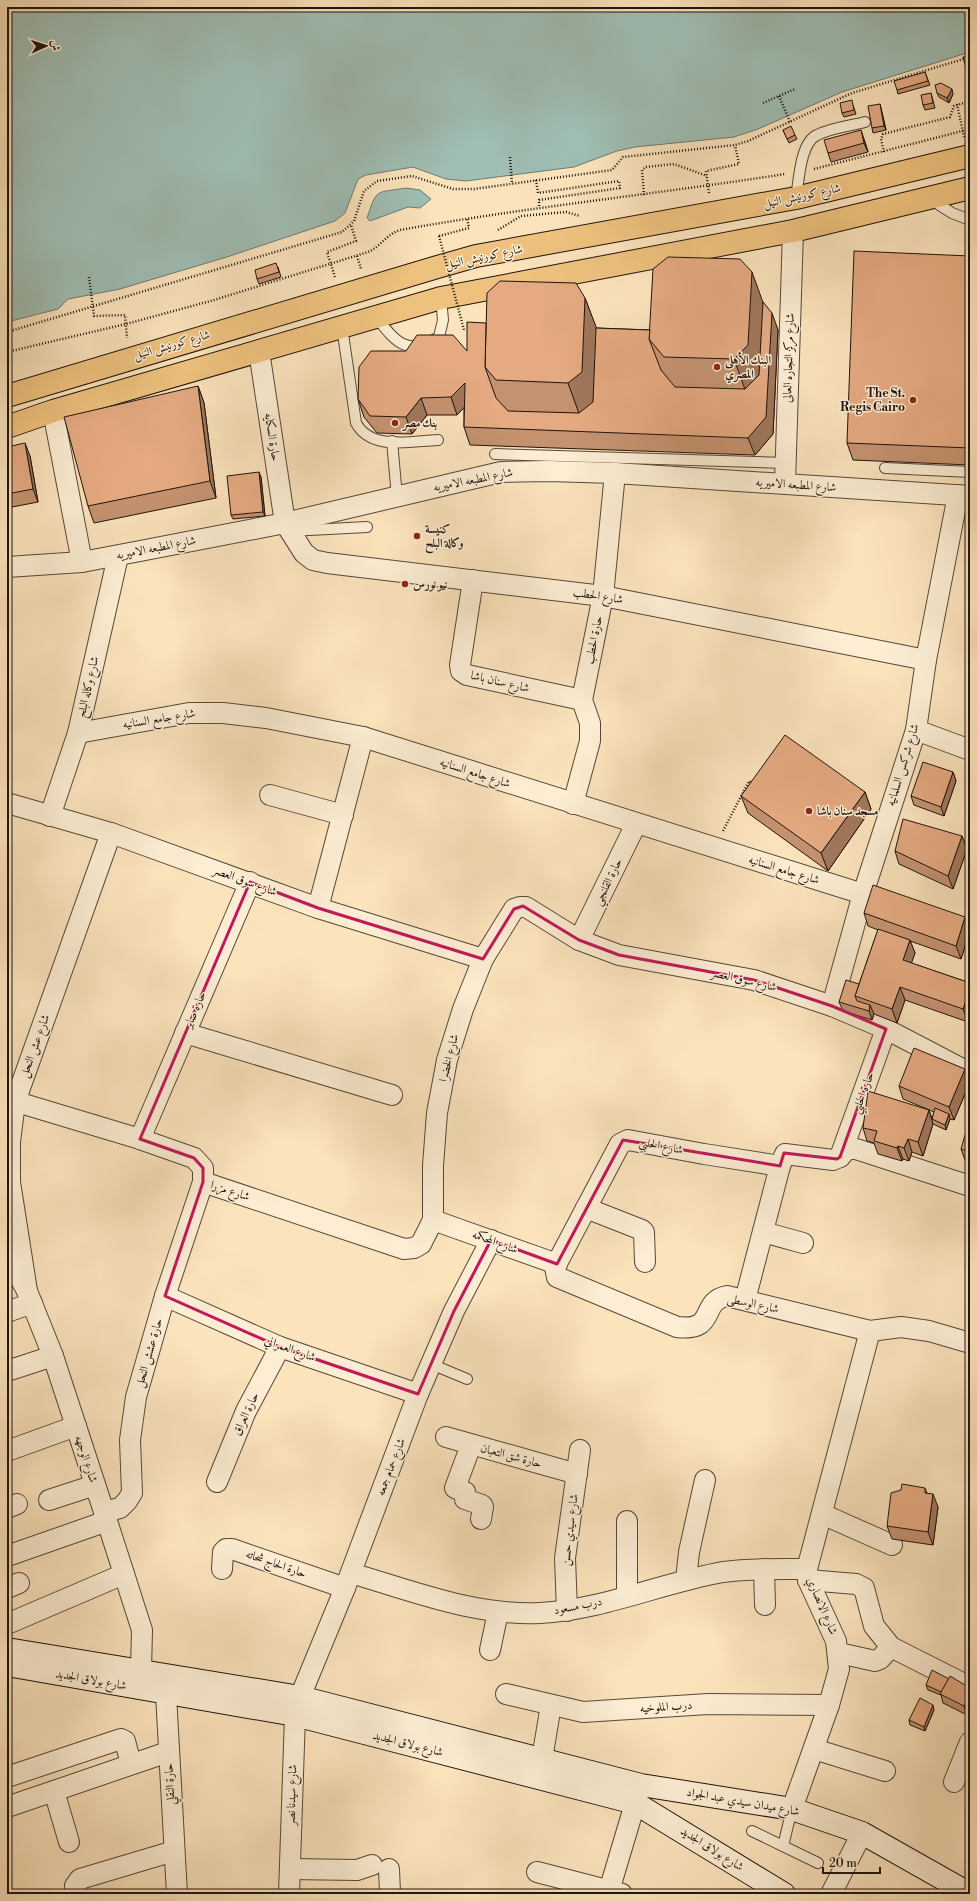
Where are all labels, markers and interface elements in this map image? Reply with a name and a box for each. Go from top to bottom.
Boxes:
north arrow [26,26,66,66]
text: ش [48,40,62,51]
street label: شارع كورنيش النيل [762,180,843,214]
street label: شارع كورنيش النيل [444,241,525,275]
street label: شارع مركز التجاره العالى [780,313,801,403]
street label: شارع كورنيش النيل [132,327,213,366]
place label: البنك الأهلى المصري [724,351,771,384]
marker: البنك الأهلى المصري [712,362,722,372]
place label: The St. Regis Cairo [840,386,905,415]
marker: The St. Regis Cairo [908,395,918,405]
street label: حارة السكايه [261,412,283,462]
place label: بنك مصر [401,416,437,432]
marker: بنك مصر [390,418,400,428]
street label: شارع المطبعه الاميريه [432,465,515,498]
street label: شارع المطبعه الاميريه [755,475,837,498]
place label: كنيسة وكالة البلح [425,522,464,554]
marker: كنيسة وكالة البلح [412,531,422,541]
street label: شارع المطبعه الاميريه [115,533,198,566]
place label: نيو نورس [413,577,447,592]
marker: نيو نورس [400,579,410,589]
street label: شارع الحطب [571,585,624,610]
street label: حارة الحطب [582,614,606,666]
street label: شارع وكاله البلح [74,655,105,720]
street label: شارع سنان باشا [469,668,531,699]
street label: شارع جامع السنانيه [122,706,197,735]
street label: شارع شركس السلمانيه [883,722,926,809]
street label: شارع جامع السنانيه [437,755,512,794]
place label: مسجد سنان باشا [817,804,879,819]
marker: مسجد سنان باشا [804,806,814,816]
street label: شارع جامع السنانيه [746,852,821,891]
street label: حارة القلنجي [590,856,629,910]
street label: شارع سوق العصر [208,862,279,902]
street label: شارع سوق العصر [707,965,778,998]
street label: حارة صابر [180,989,209,1033]
street label: شارع عش النحل [17,1012,56,1081]
street label: شارع الخضرا [436,1032,465,1084]
street label: حارة الحلبي [849,1070,881,1117]
street label: شارع الحلبي [637,1134,684,1162]
street label: شارع مزرا [207,1178,252,1207]
street label: شارع المحكمه [469,1227,520,1260]
street label: شارع الوسطى [725,1291,780,1320]
street label: حارة عشش النحل [132,1317,167,1390]
street label: شارع العمراني [261,1333,318,1368]
street label: حارة العراق [230,1390,262,1438]
street label: شارع الوجهه [68,1433,101,1486]
street label: شارع حمام جمعه [373,1436,412,1499]
street label: حارة شق التعبان [479,1441,543,1471]
street label: شارع سيدي حسن [558,1493,585,1567]
street label: حارة الحاج شحاته [243,1547,308,1584]
street label: شارع الانصاري [800,1575,841,1638]
street label: درب مسعود [552,1594,604,1618]
street label: شارع بولاق الجديد [54,1666,128,1697]
street label: درب الملوخيه [639,1698,693,1716]
street label: شارع بولاق الجديد [371,1728,445,1763]
street label: حارة النقلي [161,1762,183,1805]
street label: شارع سيدنا نصر [283,1764,304,1828]
street label: شارع ميدان سيدي عبد الجواد [685,1785,801,1822]
street label: شارع بولاق الجديد [676,1824,747,1877]
scale bar [823,1849,880,1875]
text: 20 m [829,1856,857,1871]

